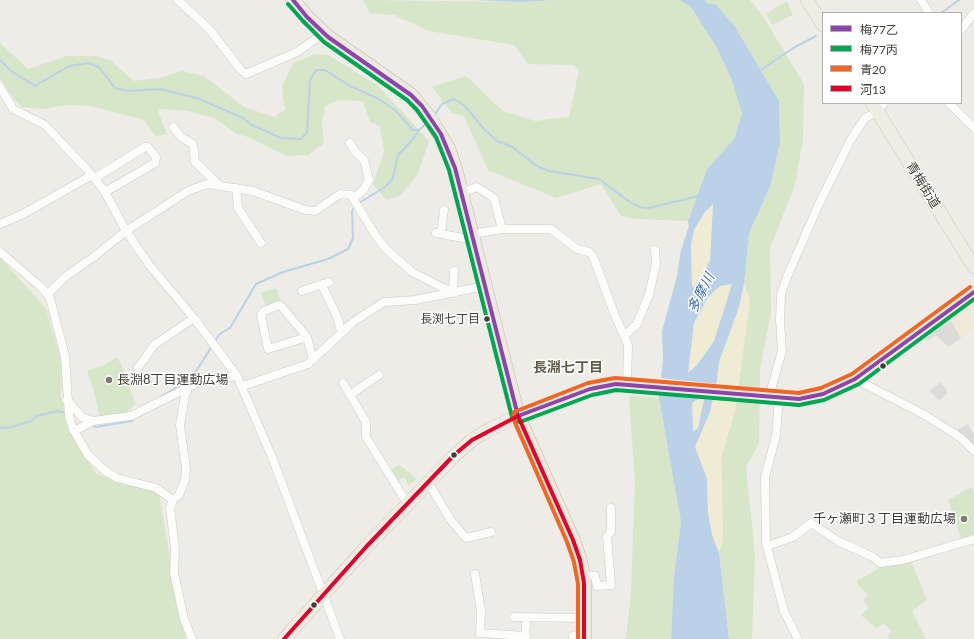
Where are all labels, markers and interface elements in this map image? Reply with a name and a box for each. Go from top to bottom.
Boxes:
legend [822,12,962,104]
text: 梅77乙 [860,22,898,37]
text: 梅77丙 [860,42,898,57]
text: 青20 [860,62,886,77]
text: 河13 [860,82,886,97]
street label: 青梅街道 [903,159,943,211]
water label: 多摩川 [684,270,718,316]
place label: 長渕七丁目 [420,312,480,326]
marker: 長渕七丁目 [482,314,492,324]
district label: 長淵七丁目 [533,359,603,375]
unlabelled marker [878,361,888,371]
place label: 長淵8丁目運動広場 [117,372,229,388]
marker: 長淵8丁目運動広場 [104,375,114,385]
unlabelled marker [449,450,459,460]
place label: 千ヶ瀬町３丁目運動広場 [813,511,956,527]
marker: 千ヶ瀬町３丁目運動広場 [959,514,969,524]
unlabelled marker [309,600,319,610]

